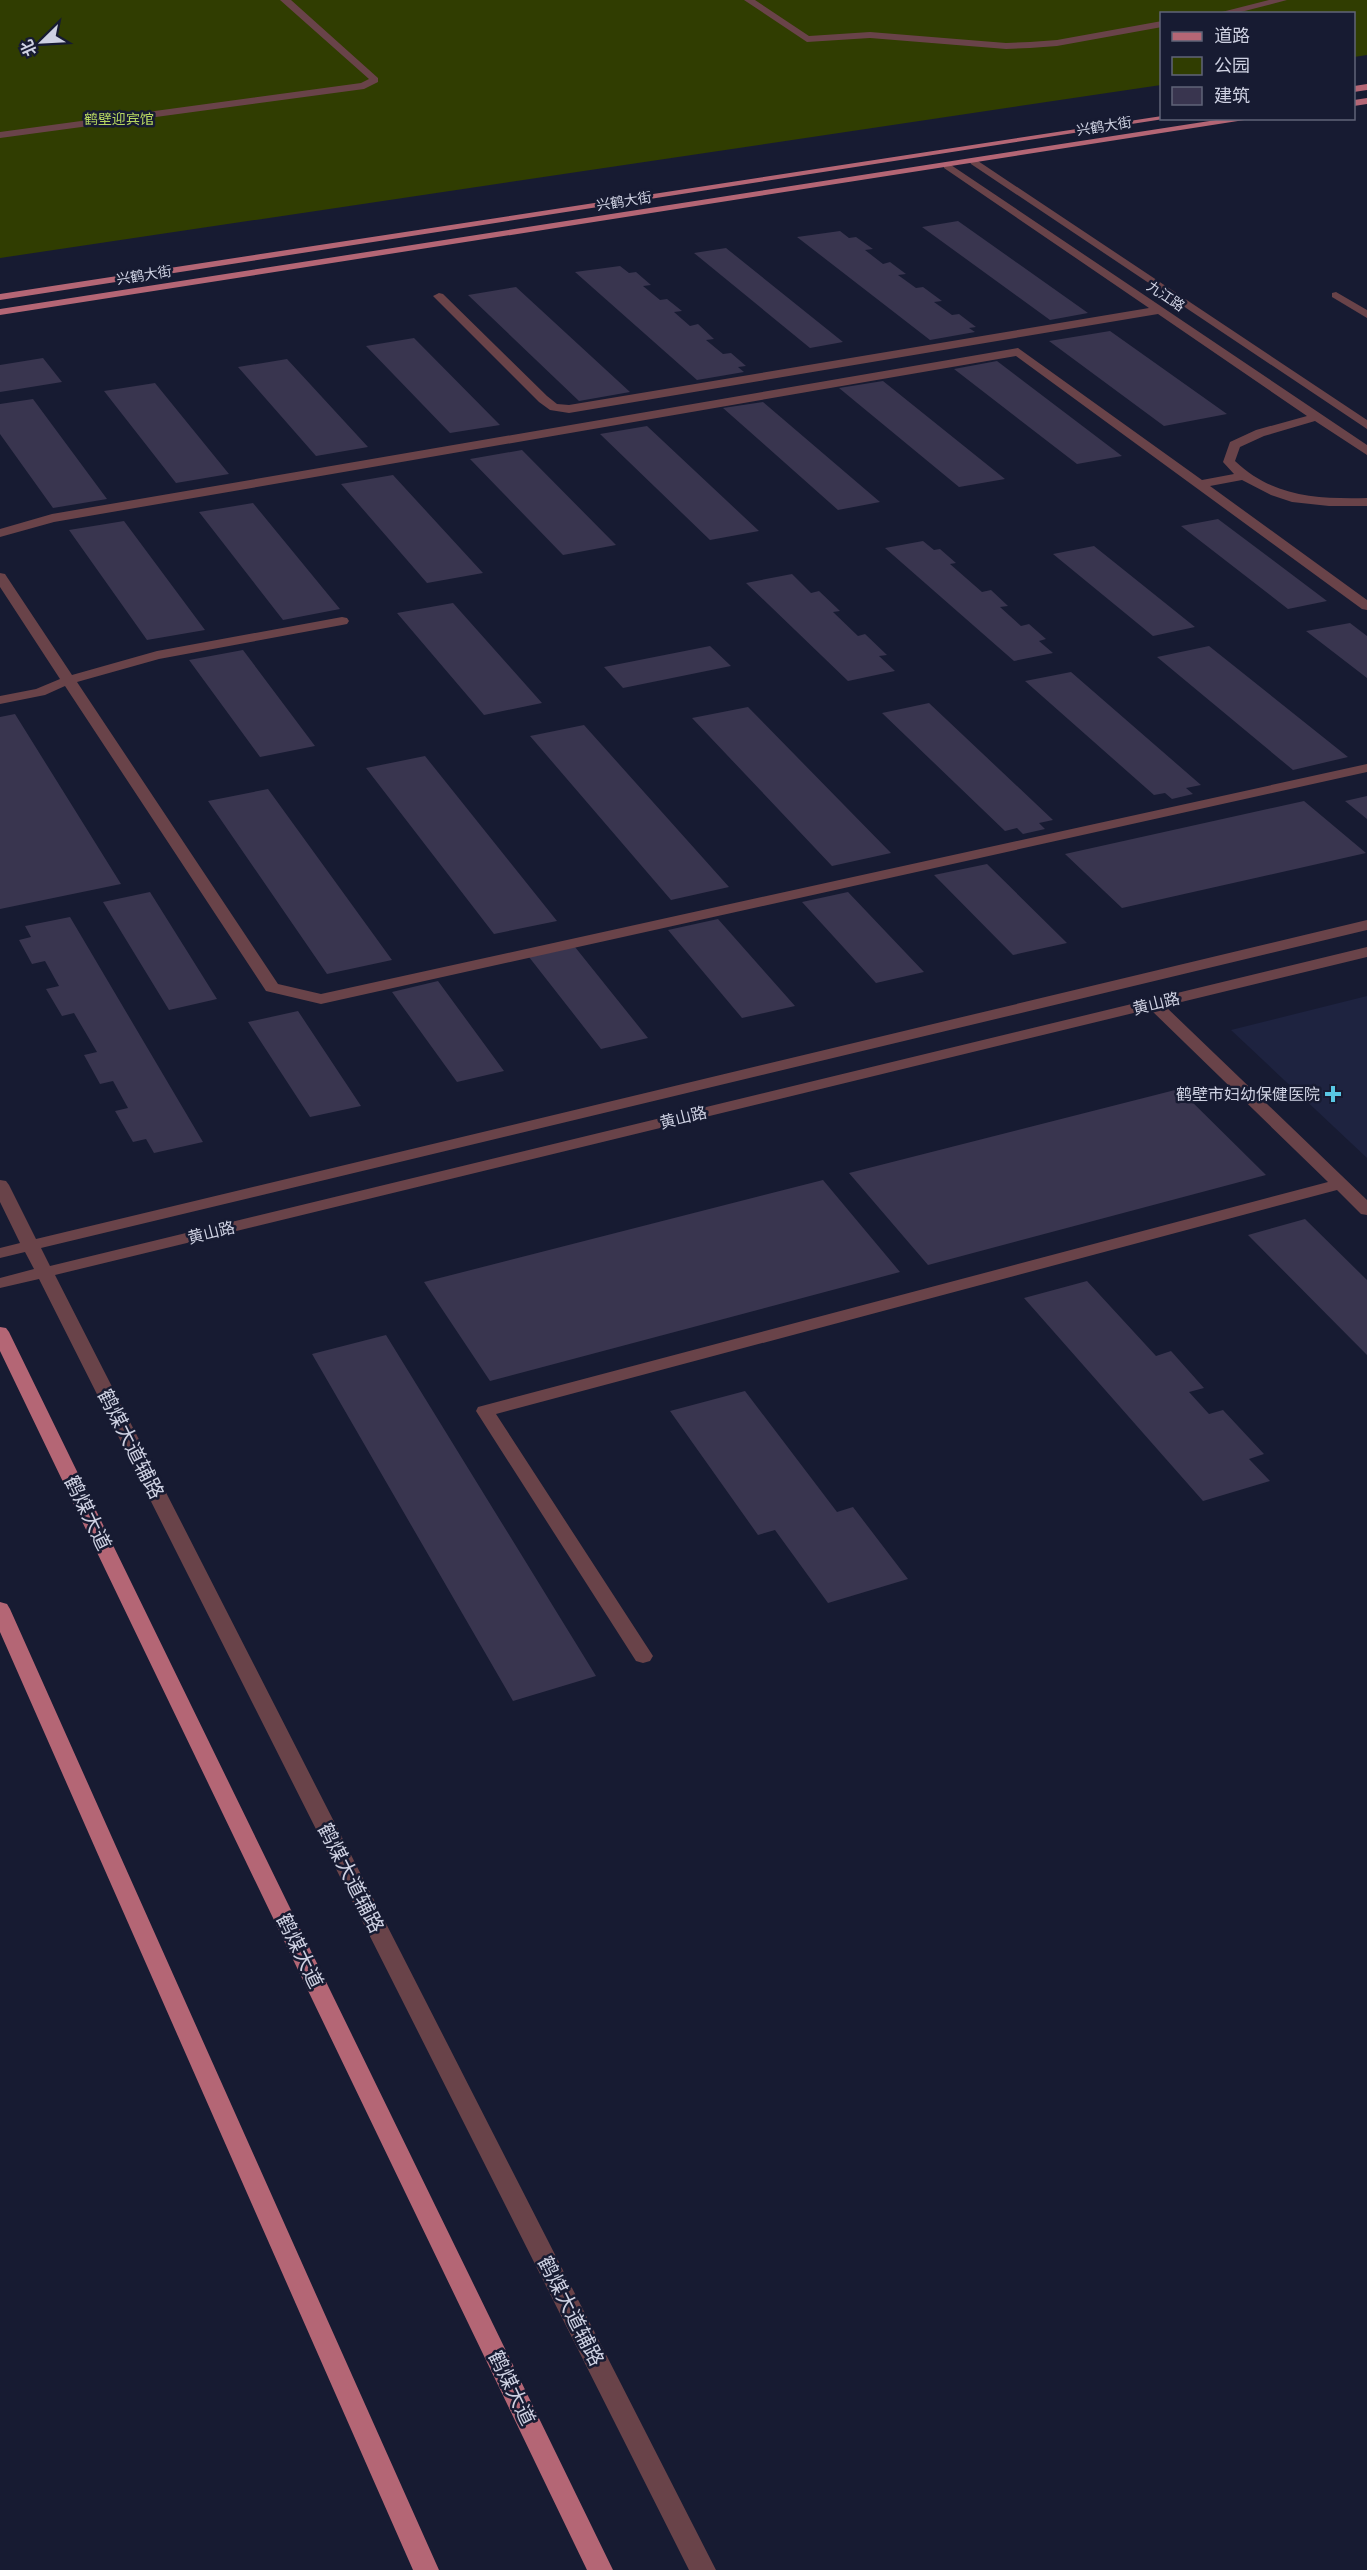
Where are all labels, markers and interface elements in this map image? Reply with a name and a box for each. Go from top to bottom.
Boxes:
north arrow [12,12,72,72]
legend [1160,12,1355,120]
text: 道路 [1214,24,1250,47]
text: 北 [16,37,41,59]
text: 公园 [1214,54,1250,77]
text: 建筑 [1214,84,1250,107]
park label: 鹤壁迎宾馆 [84,110,154,128]
street label: 兴鹤大街 [1075,113,1133,139]
street label: 兴鹤大街 [595,188,653,214]
street label: 兴鹤大街 [115,262,173,288]
street label: 九江路 [1144,277,1188,315]
street label: 黄山路 [1130,987,1182,1019]
place label: 鹤壁市妇幼保健医院 [1176,1084,1320,1104]
marker: 鹤壁市妇幼保健医院 [1324,1085,1342,1103]
street label: 黄山路 [657,1101,709,1133]
street label: 黄山路 [185,1216,237,1248]
street label: 鹤煤大道辅路 [92,1385,170,1503]
street label: 鹤煤大道 [59,1471,117,1555]
street label: 鹤煤大道辅路 [312,1819,390,1937]
street label: 鹤煤大道 [271,1909,329,1993]
street label: 鹤煤大道辅路 [532,2252,610,2370]
street label: 鹤煤大道 [483,2346,541,2430]

